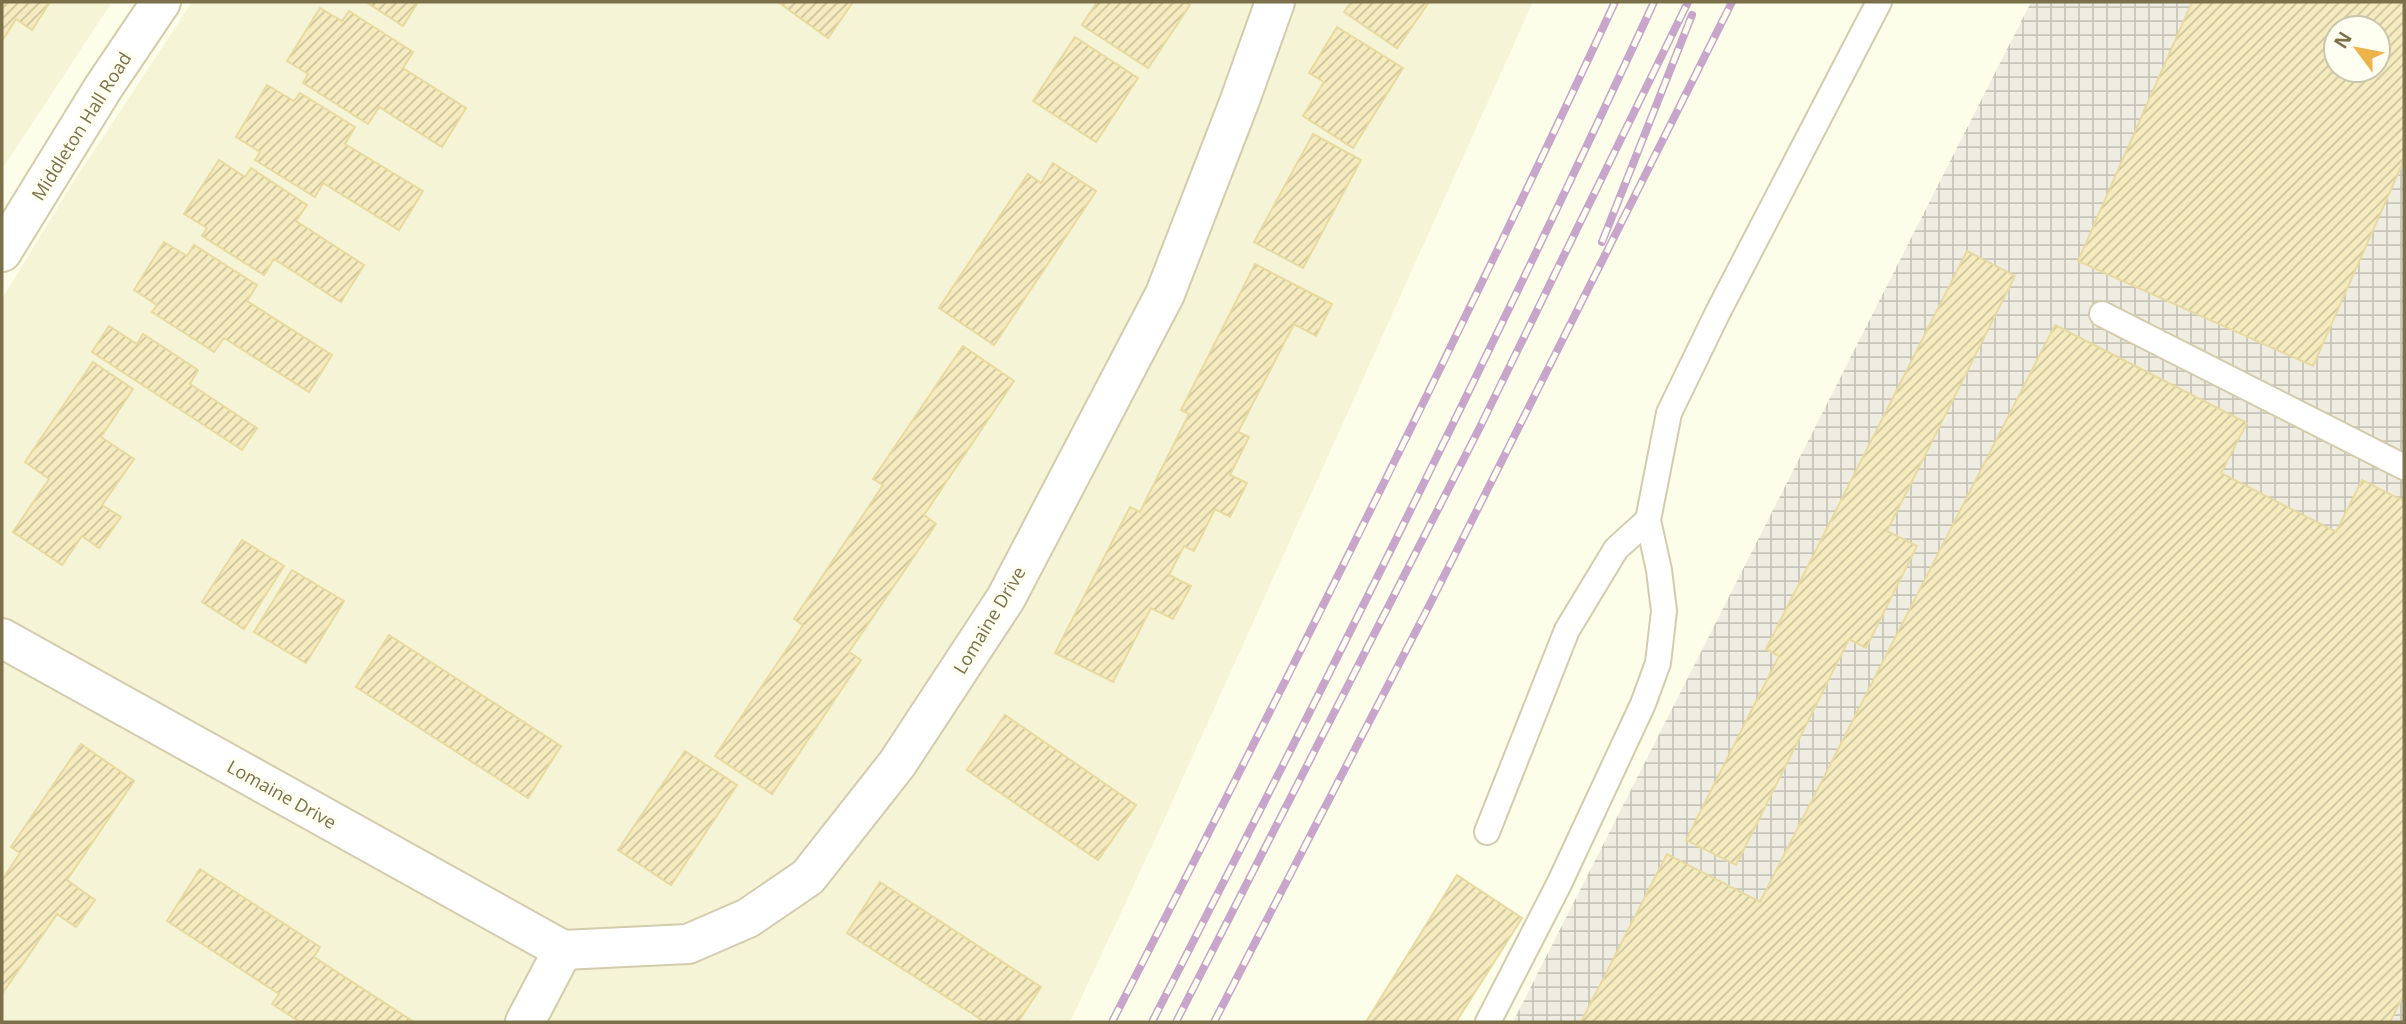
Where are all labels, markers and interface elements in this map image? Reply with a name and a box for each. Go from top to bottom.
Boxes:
north arrow [2322,14,2392,84]
text: N [2327,27,2358,53]
street label: Middleton Hall Road [26,47,136,205]
street label: Lomaine Drive [947,562,1031,678]
street label: Lomaine Drive [223,754,341,834]

